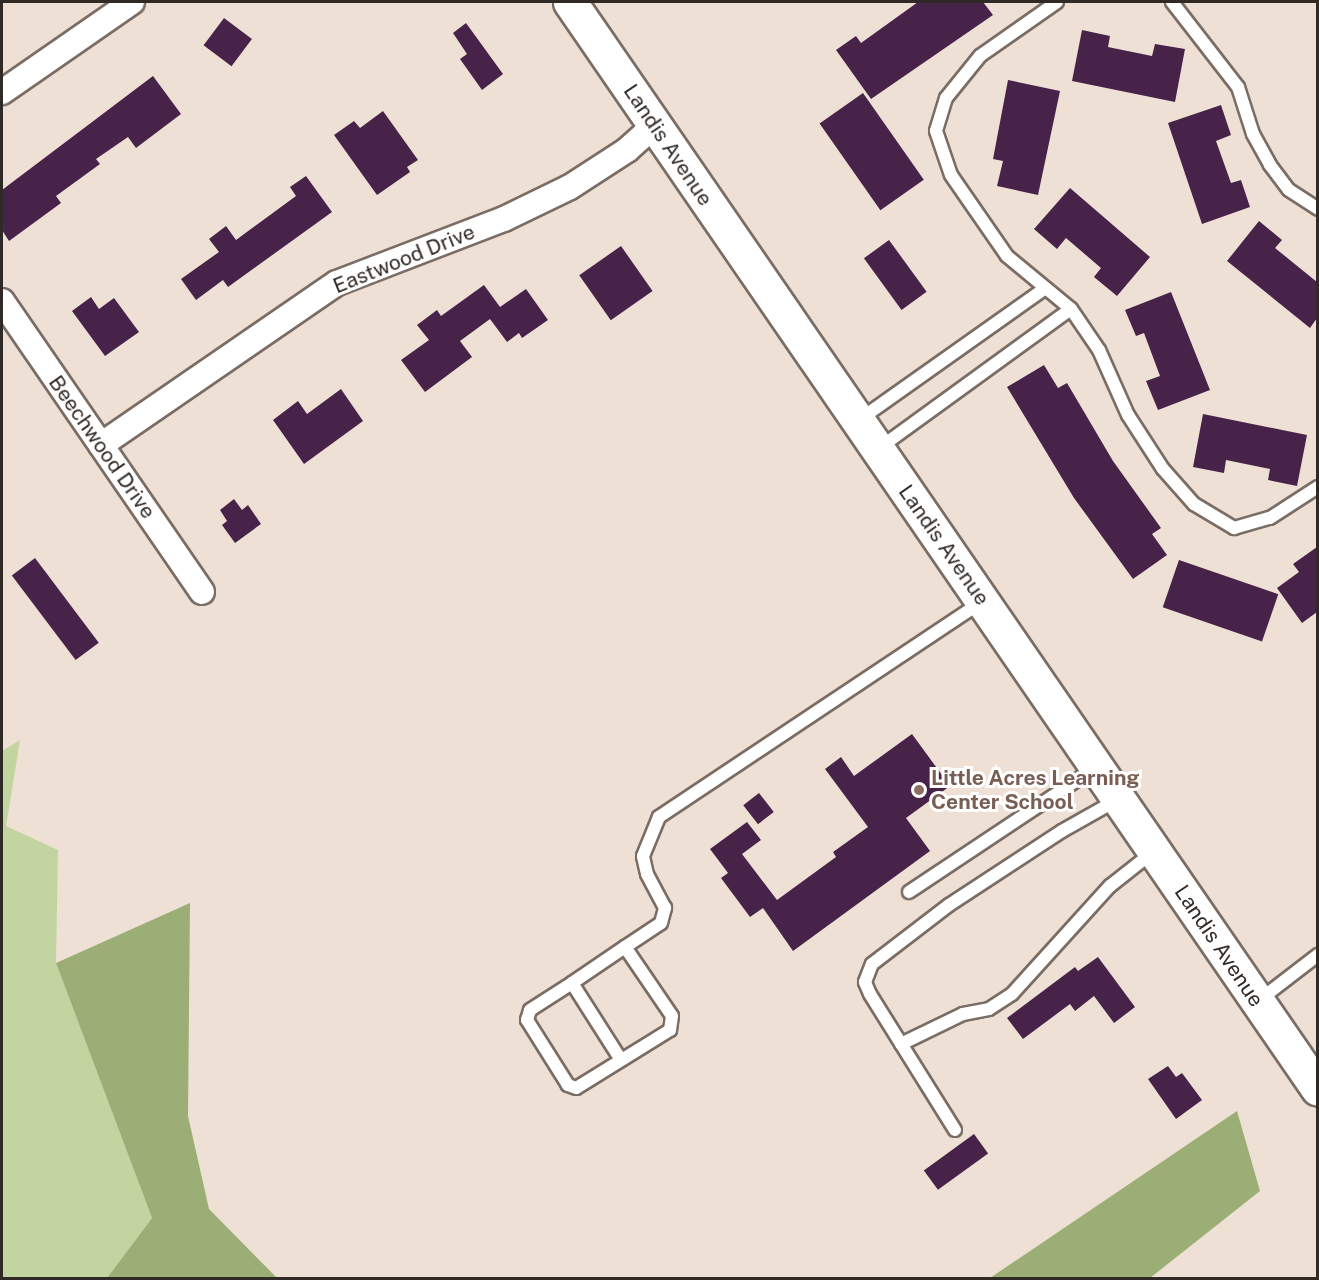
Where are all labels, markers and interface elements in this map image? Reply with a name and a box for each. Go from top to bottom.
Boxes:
street label: Landis Avenue [618,79,718,211]
street label: Eastwood Drive [329,219,479,299]
street label: Beechwood Drive [43,371,161,523]
street label: Landis Avenue [893,480,995,610]
place label: Little Acres Learning Center School [931,765,1140,815]
marker: Little Acres Learning Center School [912,783,926,797]
street label: Landis Avenue [1169,880,1269,1012]

